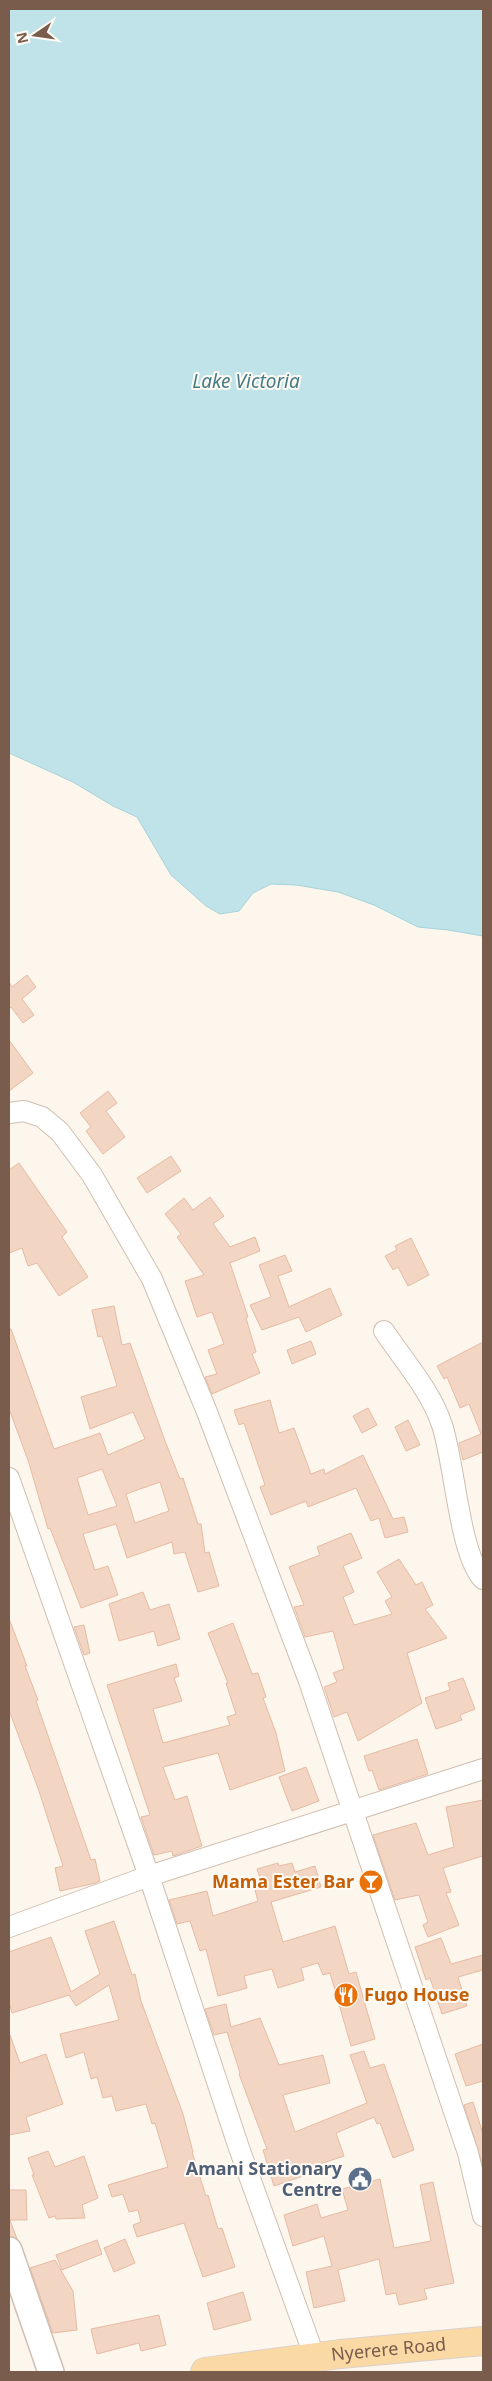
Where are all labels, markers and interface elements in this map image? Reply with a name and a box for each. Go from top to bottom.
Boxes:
north arrow [10,10,60,60]
text: N [11,30,32,46]
water label: Lake Victoria [192,368,300,394]
place label: Mama Ester Bar [212,1869,354,1893]
bar icon: Mama Ester Bar [358,1869,384,1895]
restaurant icon: Fugo House [333,1982,359,2008]
place label: Fugo House [364,1982,469,2006]
place label: Amani Stationary Centre [186,2156,343,2201]
public building icon: Amani Stationary Centre [347,2166,373,2192]
street label: Nyerere Road [329,2331,447,2366]

